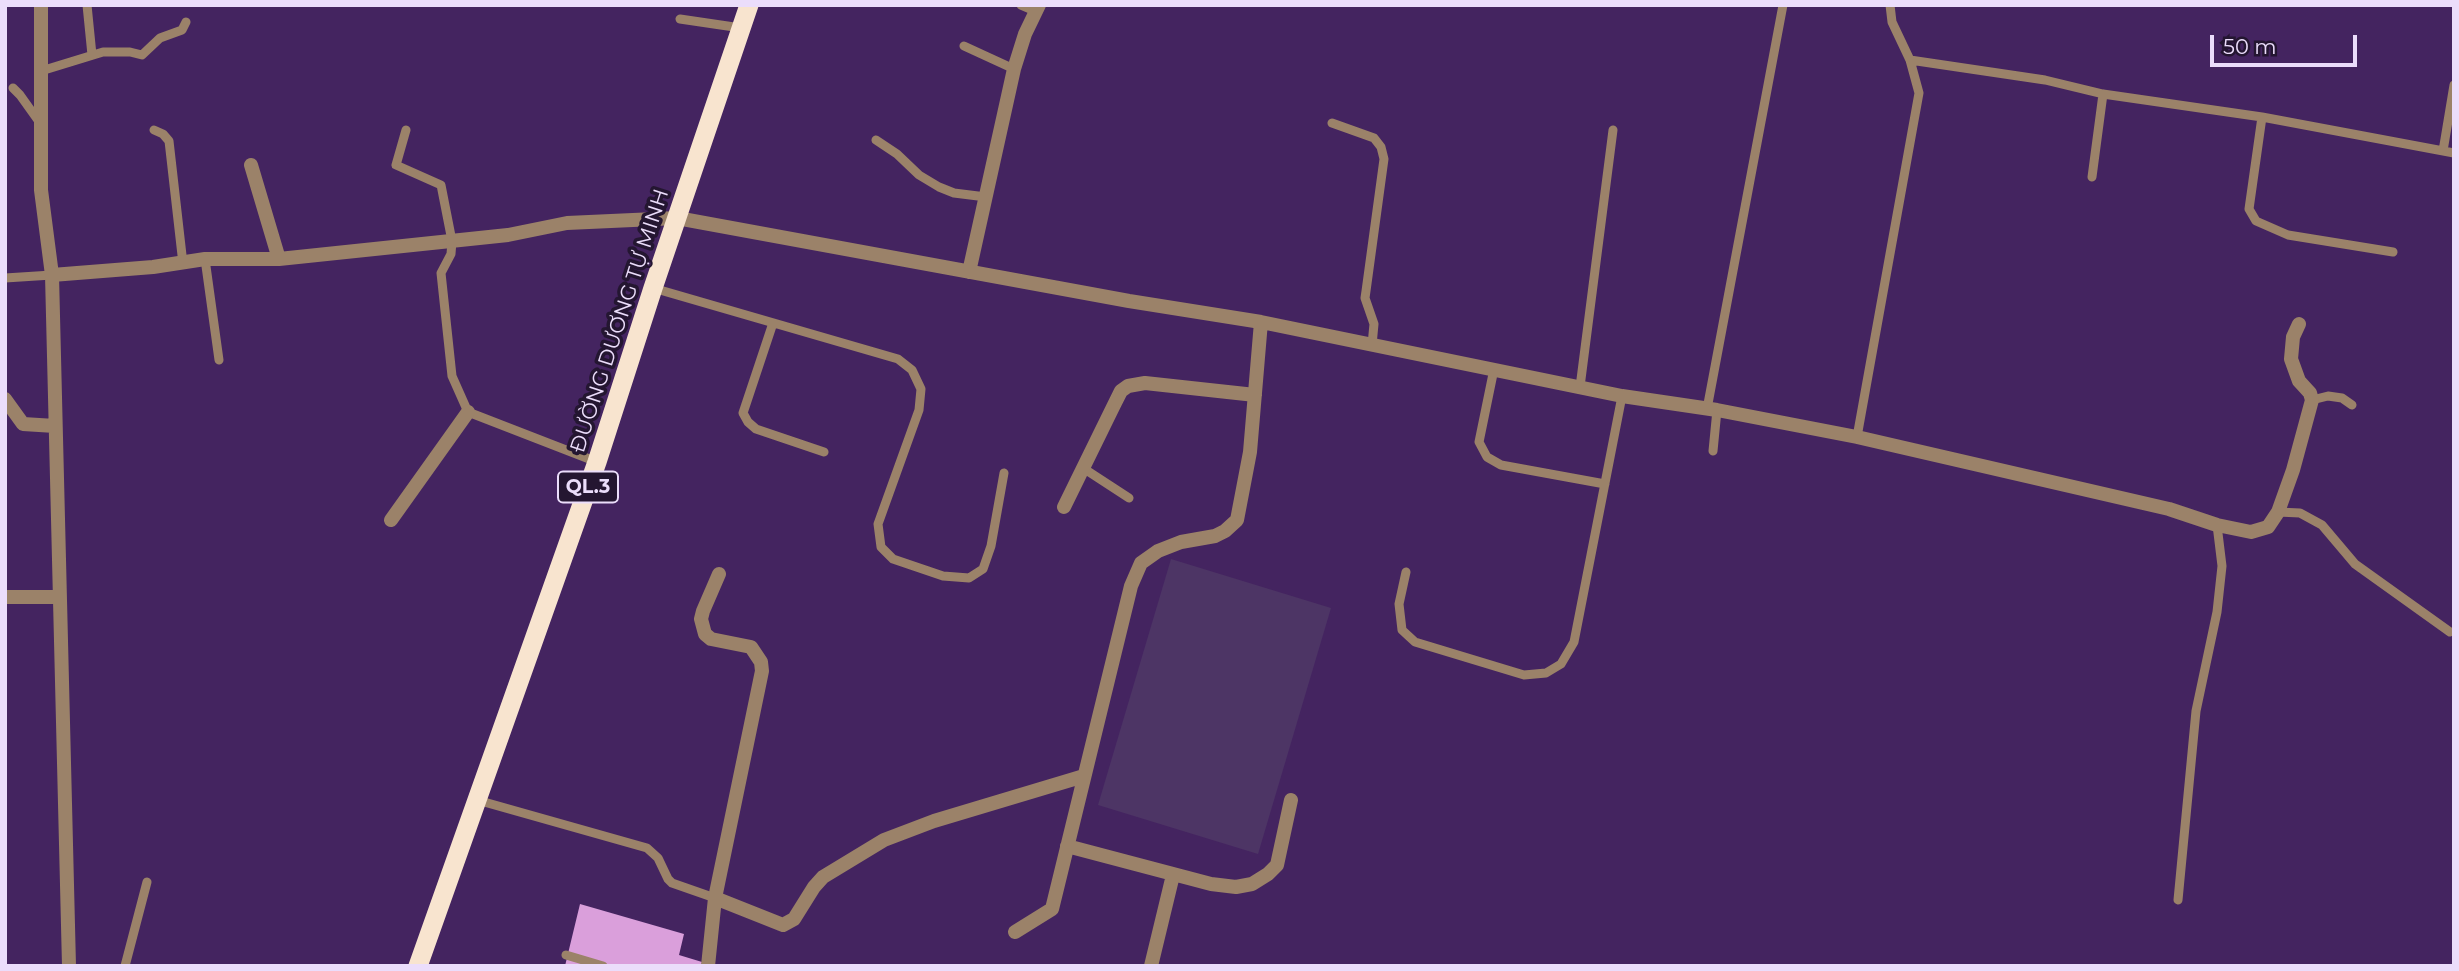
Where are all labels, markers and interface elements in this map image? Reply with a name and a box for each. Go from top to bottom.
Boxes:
scale bar [2214,21,2361,65]
text: 50 m [2223,34,2277,59]
street label: ĐƯỜNG DƯƠNG TỰ MINH [565,186,675,456]
road number: QL.3 [558,472,618,502]

